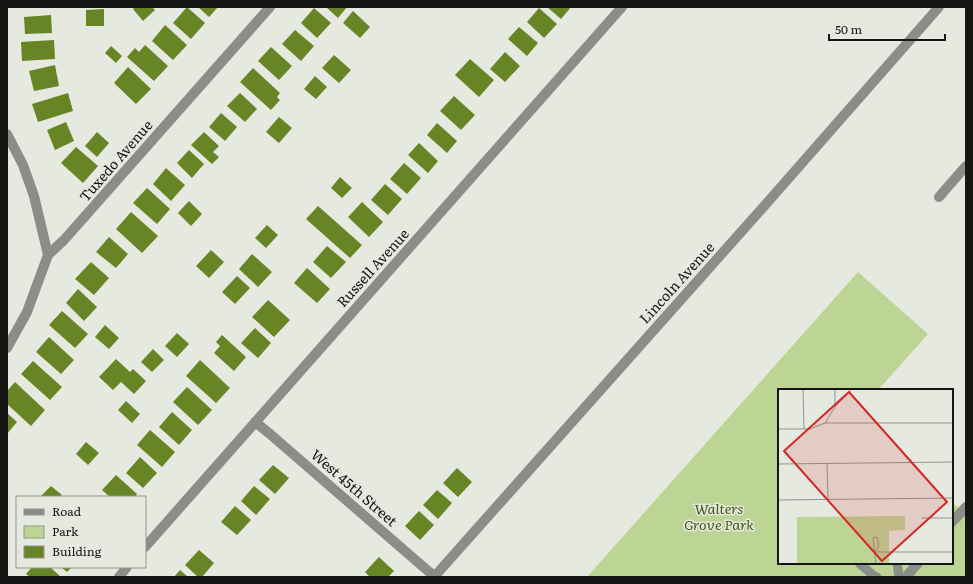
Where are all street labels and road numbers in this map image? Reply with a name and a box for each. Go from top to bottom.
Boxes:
street label: Tuxedo Avenue [74,115,156,206]
street label: Russell Avenue [332,224,413,311]
street label: Lincoln Avenue [634,237,718,327]
street label: West 45th Street [307,444,402,531]

